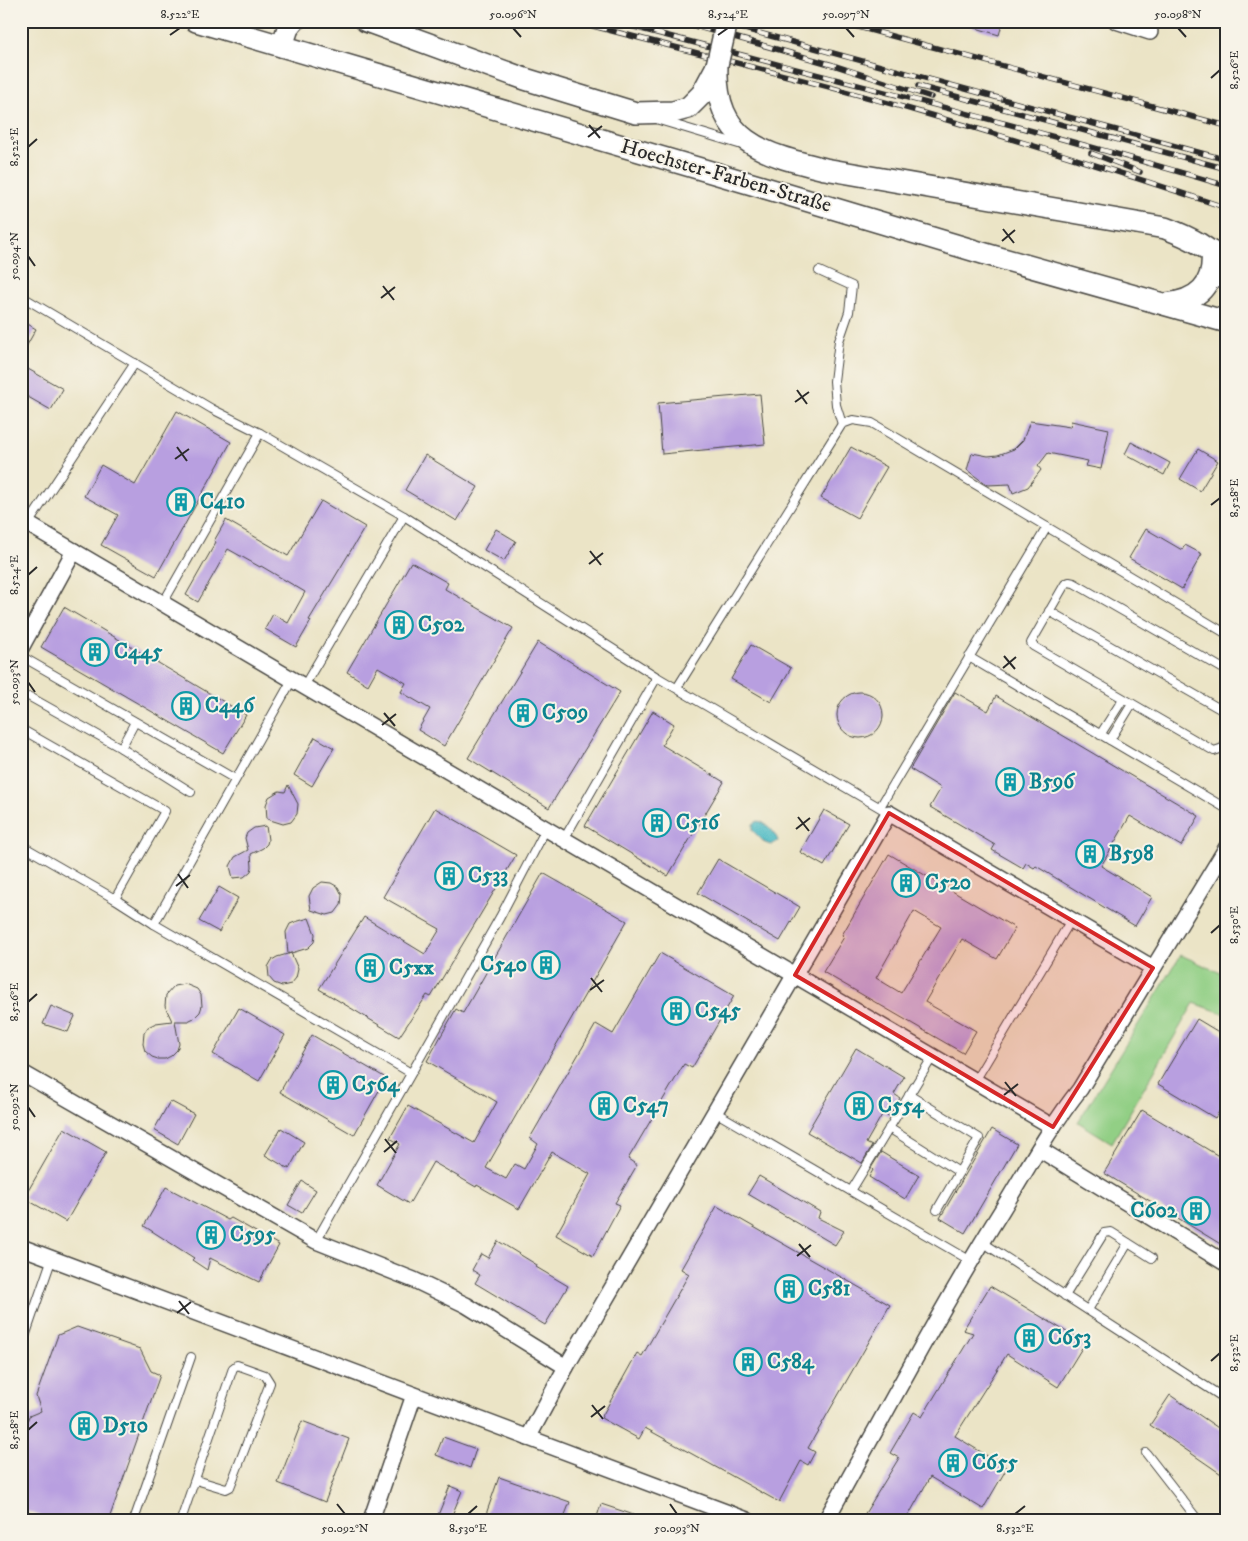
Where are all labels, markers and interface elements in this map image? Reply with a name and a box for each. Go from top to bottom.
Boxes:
text: 8.522°E [161,7,200,22]
text: 50.096°N [489,7,537,22]
text: 8.524°E [708,7,748,22]
text: 50.097°N [822,7,870,22]
text: 50.098°N [1154,7,1202,22]
text: 8.526°E [1227,50,1242,90]
text: 8.522°E [7,127,22,166]
street label: Hoechster-Farben-Straße [618,133,835,219]
text: 50.094°N [7,232,22,280]
text: 8.528°E [1227,478,1242,517]
building icon: C410 [166,487,196,517]
place label: C410 [200,489,245,515]
text: 8.524°E [7,555,22,595]
building icon: C502 [384,610,414,640]
place label: C502 [418,612,465,638]
building icon: C445 [80,637,110,667]
place label: C445 [114,639,163,665]
text: 50.093°N [7,659,22,705]
building icon: C446 [171,691,201,721]
place label: C446 [205,693,255,719]
building icon: C509 [508,698,538,728]
place label: C509 [542,700,588,726]
building icon: B596 [995,767,1025,797]
place label: B596 [1029,769,1075,795]
building icon: C516 [642,808,672,838]
place label: C516 [676,810,720,836]
building icon: B598 [1075,839,1105,869]
place label: B598 [1109,841,1154,867]
building icon: C533 [434,861,464,891]
place label: C533 [468,863,508,889]
building icon: C520 [891,868,921,898]
place label: C520 [925,870,971,896]
text: 8.530°E [1227,906,1242,944]
building icon: C540 [531,950,561,980]
place label: C540 [480,952,527,978]
building icon: C5xx [355,953,385,983]
place label: C5xx [389,955,435,981]
text: 8.526°E [7,982,22,1022]
building icon: C545 [661,996,691,1026]
place label: C545 [695,998,741,1024]
building icon: C564 [318,1070,348,1100]
place label: C564 [352,1072,400,1098]
text: 50.092°N [7,1083,22,1131]
building icon: C547 [589,1091,619,1121]
building icon: C554 [844,1091,874,1121]
place label: C547 [623,1093,669,1119]
place label: C554 [878,1093,925,1119]
building icon: C602 [1181,1196,1211,1226]
place label: C602 [1130,1198,1178,1224]
building icon: C595 [196,1220,226,1250]
place label: C595 [230,1222,276,1248]
building icon: C581 [774,1274,804,1304]
place label: C581 [808,1276,851,1302]
building icon: C653 [1014,1323,1044,1353]
place label: C653 [1048,1325,1091,1351]
text: 8.532°E [1227,1334,1242,1372]
building icon: C584 [733,1347,763,1377]
place label: C584 [767,1349,815,1375]
text: 8.528°E [7,1410,22,1449]
building icon: D510 [69,1411,99,1441]
place label: D510 [103,1413,148,1439]
building icon: C655 [938,1448,968,1478]
place label: C655 [972,1450,1018,1476]
text: 50.092°N [321,1521,369,1536]
text: 8.530°E [449,1521,487,1536]
text: 50.093°N [654,1521,700,1536]
text: 8.532°E [996,1521,1034,1536]

